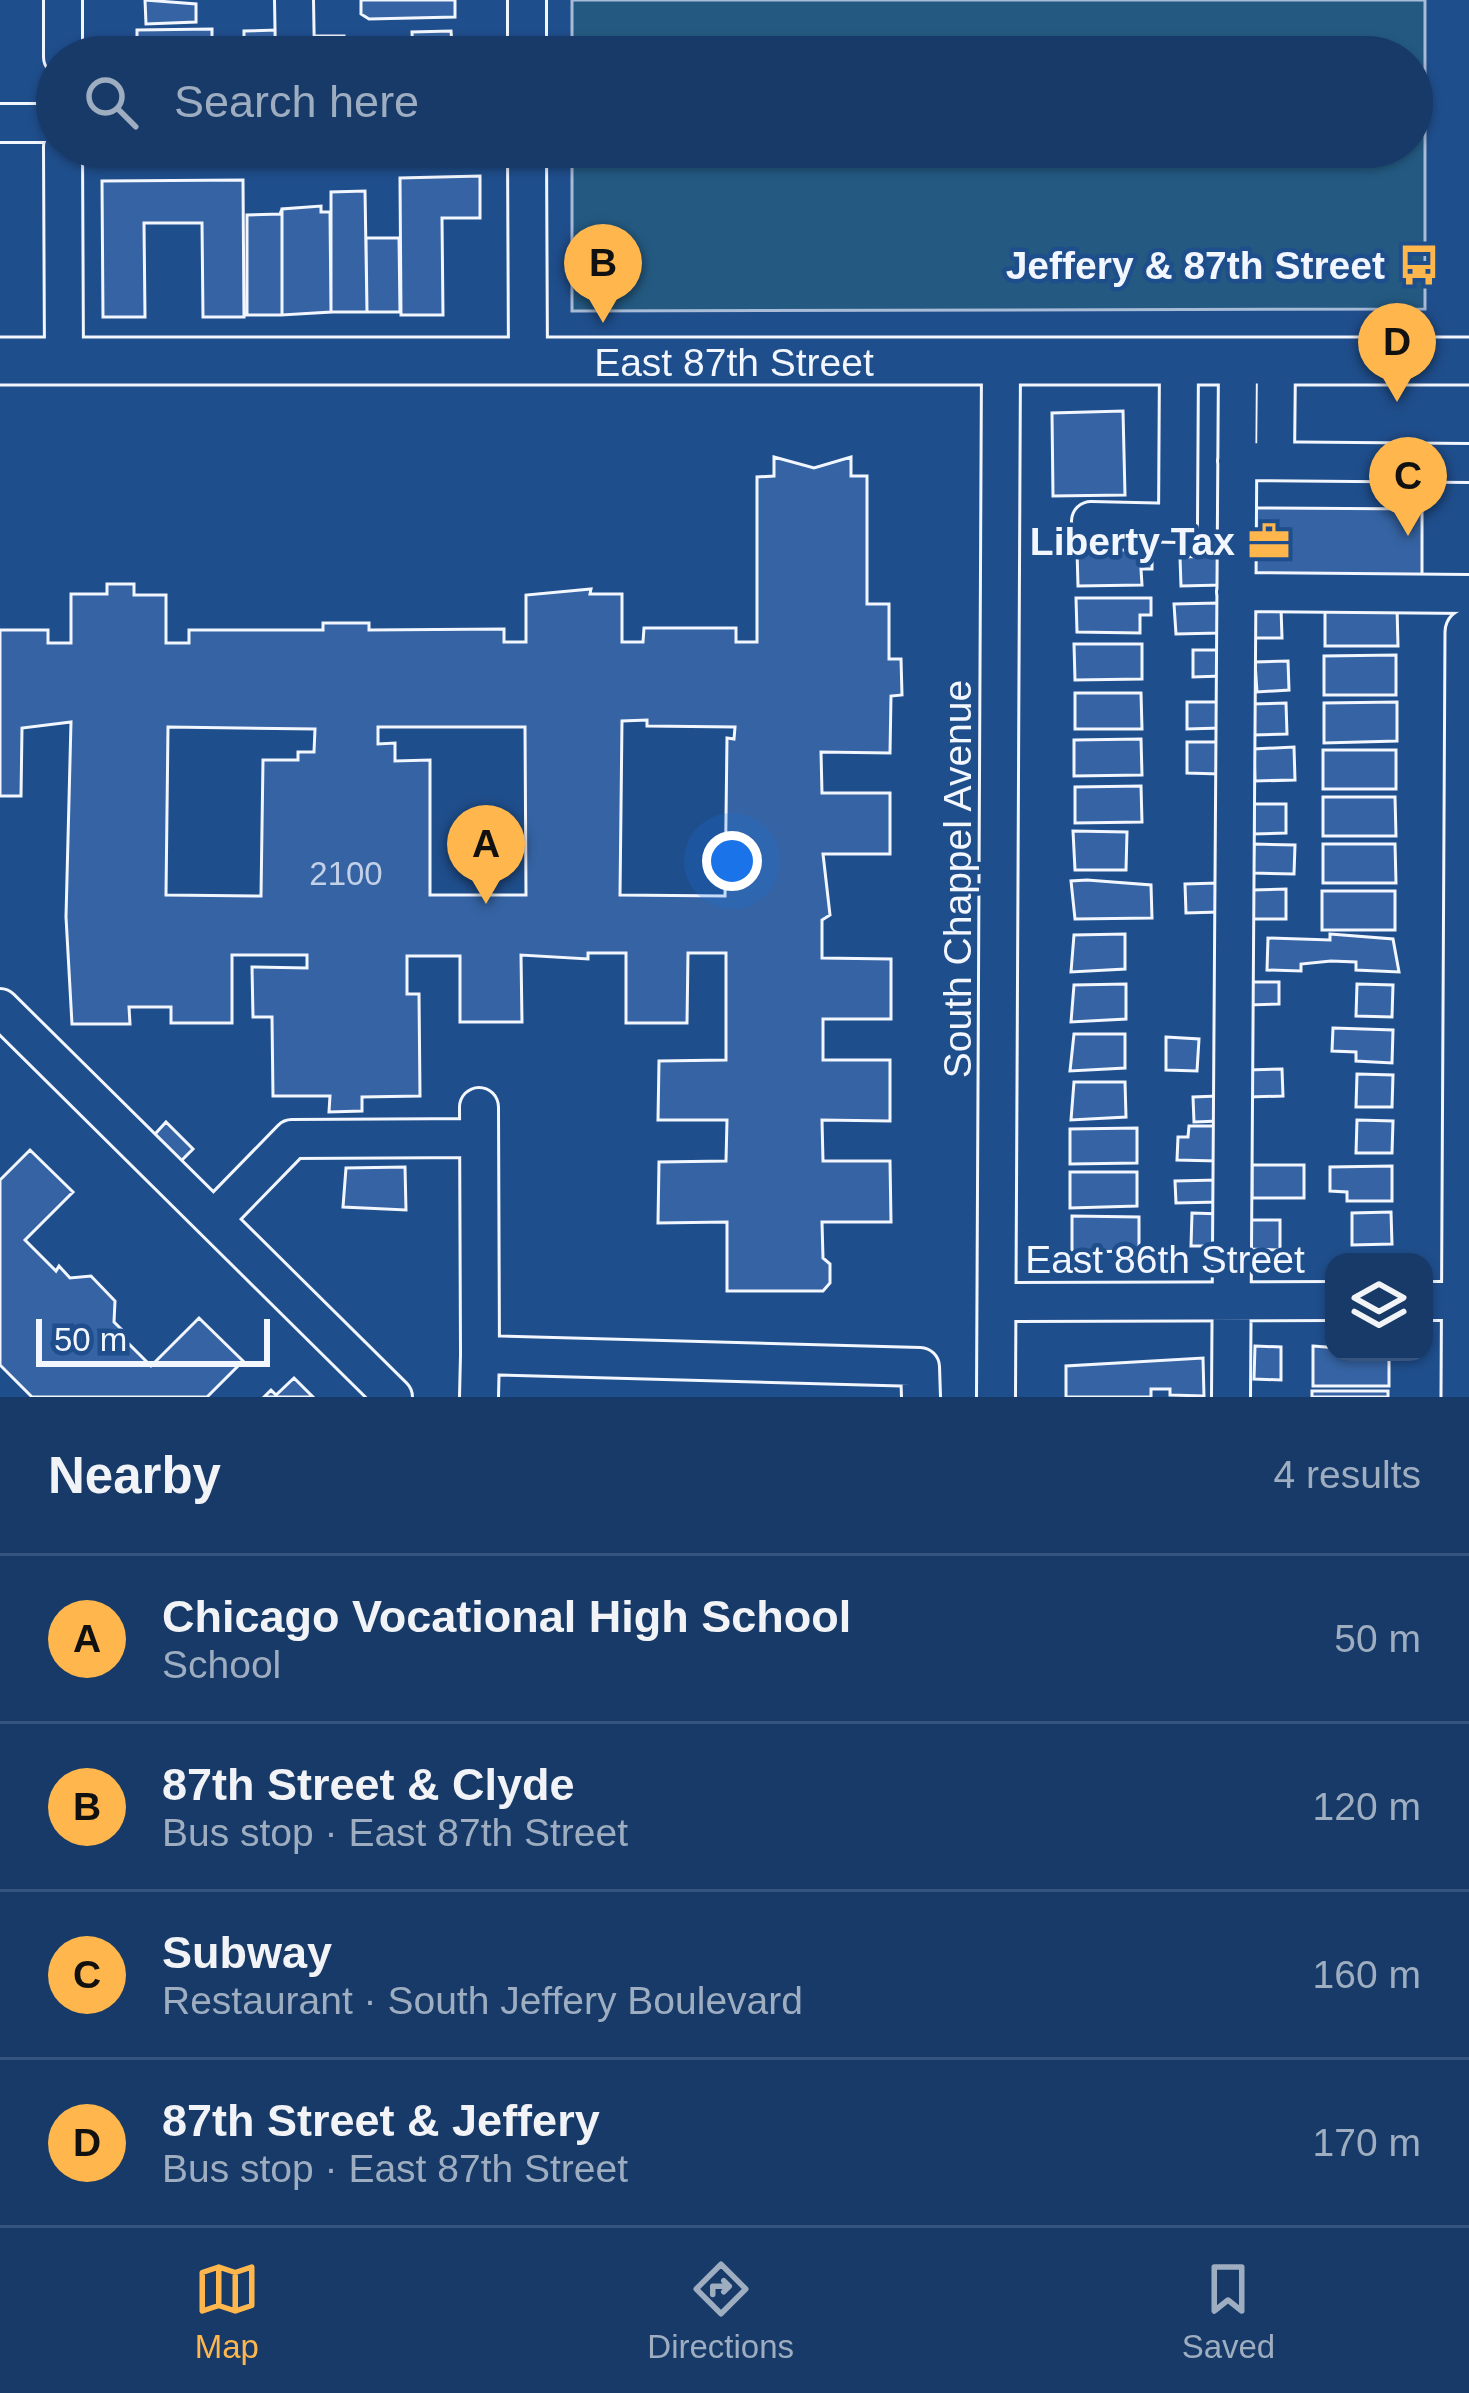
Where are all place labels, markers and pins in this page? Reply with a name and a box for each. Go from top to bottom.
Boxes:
pin: B [564,224,642,323]
bus stop icon: Jeffery & 87th Street [1396,242,1442,288]
place label: Jeffery & 87th Street [1006,244,1385,287]
pin: D [1358,303,1436,402]
pin: C [1369,437,1447,536]
office icon: Liberty Tax [1246,518,1292,564]
place label: Liberty Tax [1030,520,1235,563]
pin: A [447,805,525,904]

